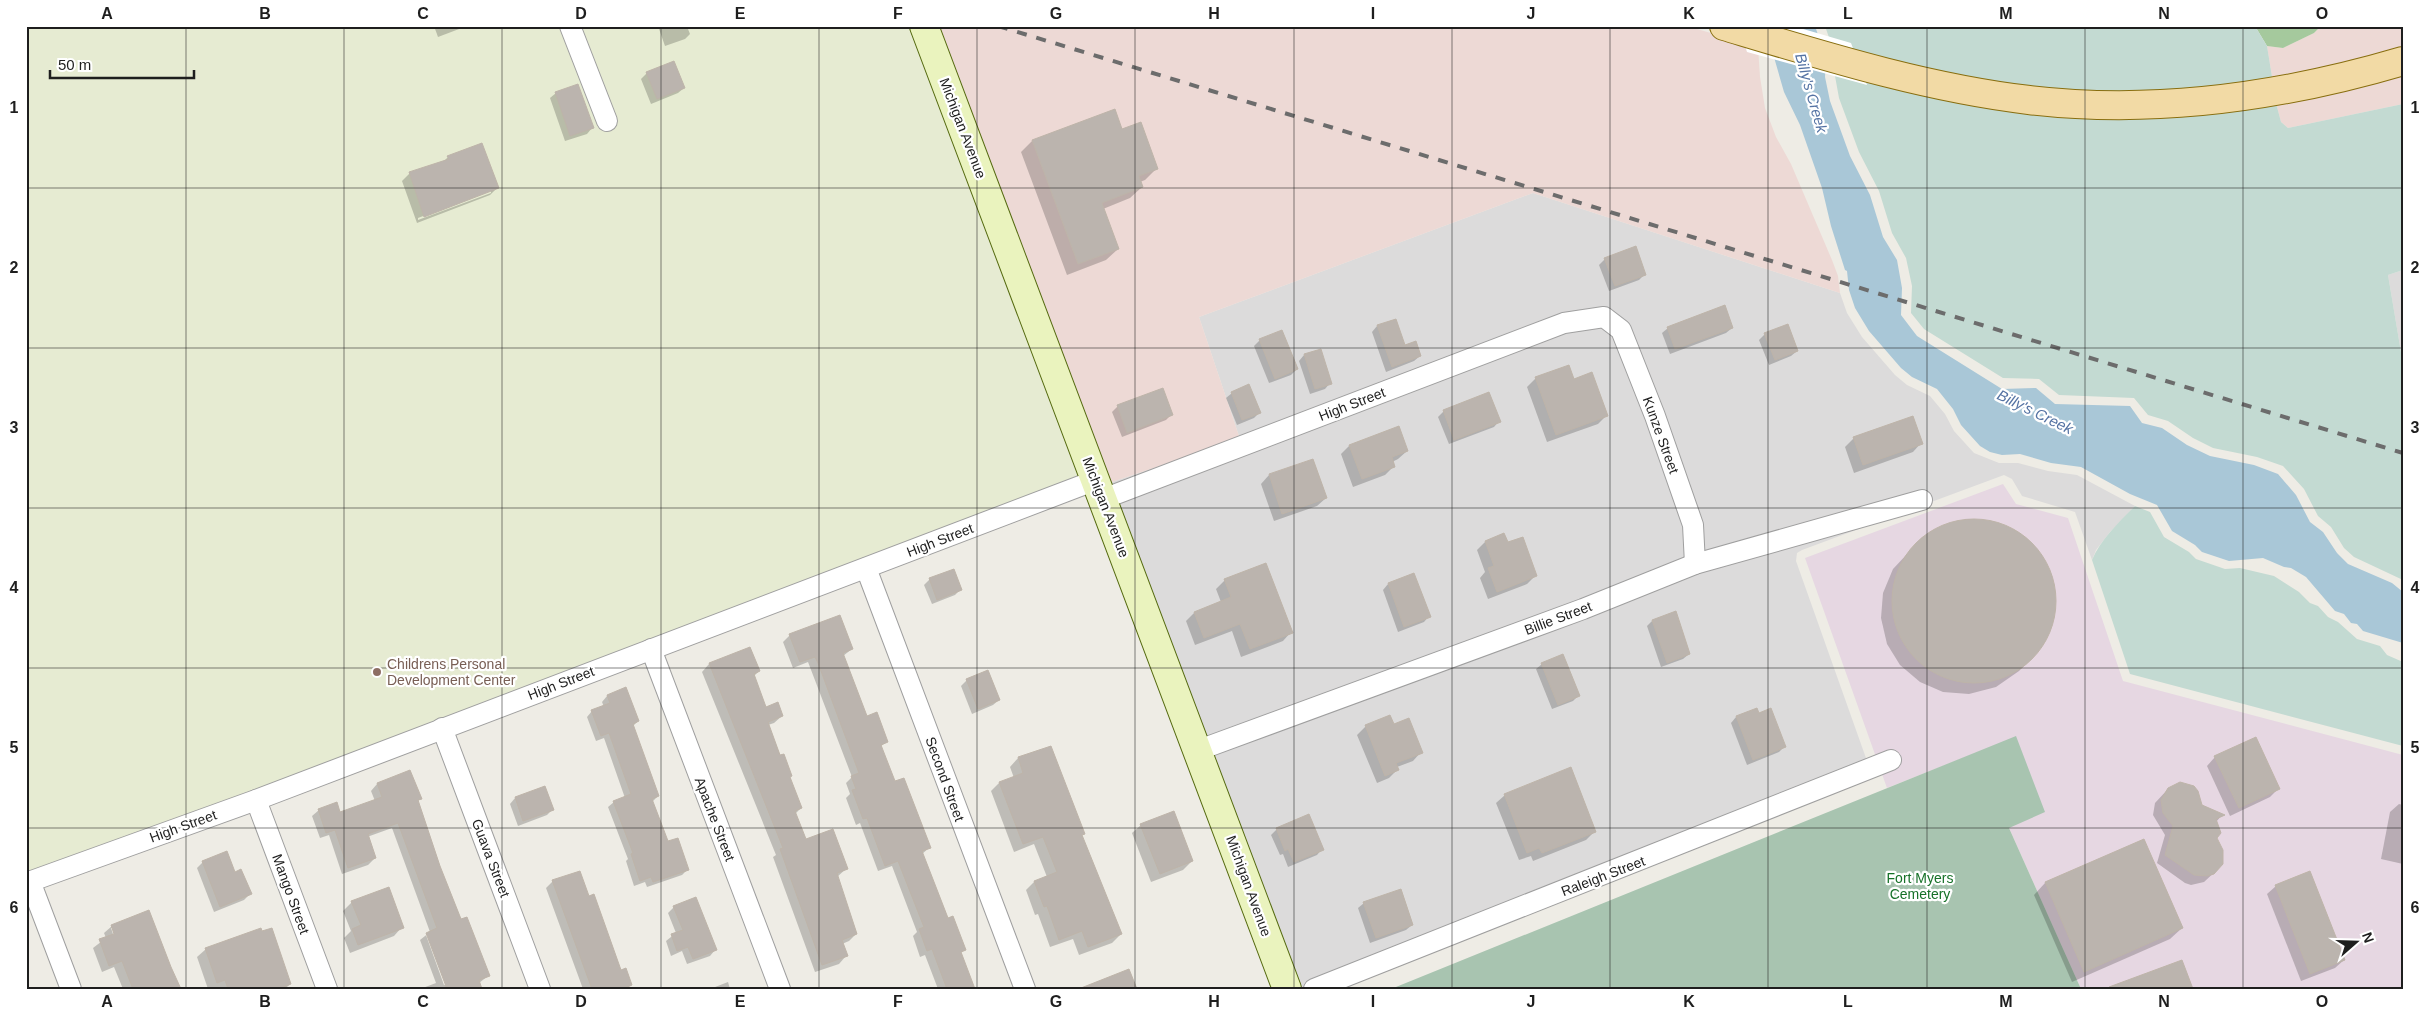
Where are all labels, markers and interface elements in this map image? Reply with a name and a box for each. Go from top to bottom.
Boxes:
text: A [101,5,113,22]
text: B [259,5,271,22]
text: C [417,5,429,22]
text: D [575,5,587,22]
text: E [735,5,746,22]
text: F [893,5,903,22]
text: G [1050,5,1062,22]
text: H [1208,5,1220,22]
text: I [1371,5,1375,22]
text: J [1527,5,1535,22]
text: K [1683,5,1695,22]
text: L [1843,5,1853,22]
text: M [1999,5,2013,22]
text: N [2158,5,2170,22]
text: O [2316,5,2328,22]
scale bar [50,48,194,80]
water label: Billy's Creek [1792,51,1831,136]
text: 50 m [58,56,91,73]
street label: Michigan Avenue [936,75,990,181]
text: 1 [10,99,19,116]
text: 1 [2411,99,2420,116]
text: 2 [10,259,19,276]
text: 2 [2411,259,2420,276]
street label: High Street [1316,384,1388,424]
water label: Billy's Creek [1995,386,2077,438]
street label: Kunze Street [1640,394,1682,476]
text: 3 [10,419,19,436]
text: 3 [2411,419,2420,436]
street label: Michigan Avenue [1079,454,1133,560]
street label: High Street [904,520,976,560]
text: 4 [10,579,19,596]
text: 4 [2411,579,2420,596]
street label: Billie Street [1522,598,1594,638]
place label: Childrens Personal Development Center [387,656,516,688]
street label: High Street [525,663,597,703]
marker: Childrens Personal Development Center [371,666,383,678]
street label: Second Street [922,735,968,824]
text: 5 [10,739,19,756]
text: 5 [2411,739,2420,756]
street label: Apache Street [692,775,738,863]
street label: High Street [147,806,219,845]
street label: Guava Street [469,817,513,899]
street label: Michigan Avenue [1223,833,1275,939]
street label: Mango Street [269,852,313,936]
street label: Raleigh Street [1559,853,1647,899]
park label: Fort Myers Cemetery [1887,870,1953,902]
text: 6 [10,899,19,916]
text: 6 [2411,899,2420,916]
north arrow [2332,918,2382,968]
text: N [2359,930,2377,945]
text: A [101,993,113,1010]
text: B [259,993,271,1010]
text: C [417,993,429,1010]
text: D [575,993,587,1010]
text: E [735,993,746,1010]
text: F [893,993,903,1010]
text: G [1050,993,1062,1010]
text: H [1208,993,1220,1010]
text: I [1371,993,1375,1010]
text: J [1527,993,1535,1010]
text: K [1683,993,1695,1010]
text: L [1843,993,1853,1010]
text: M [1999,993,2013,1010]
text: N [2158,993,2170,1010]
text: O [2316,993,2328,1010]

